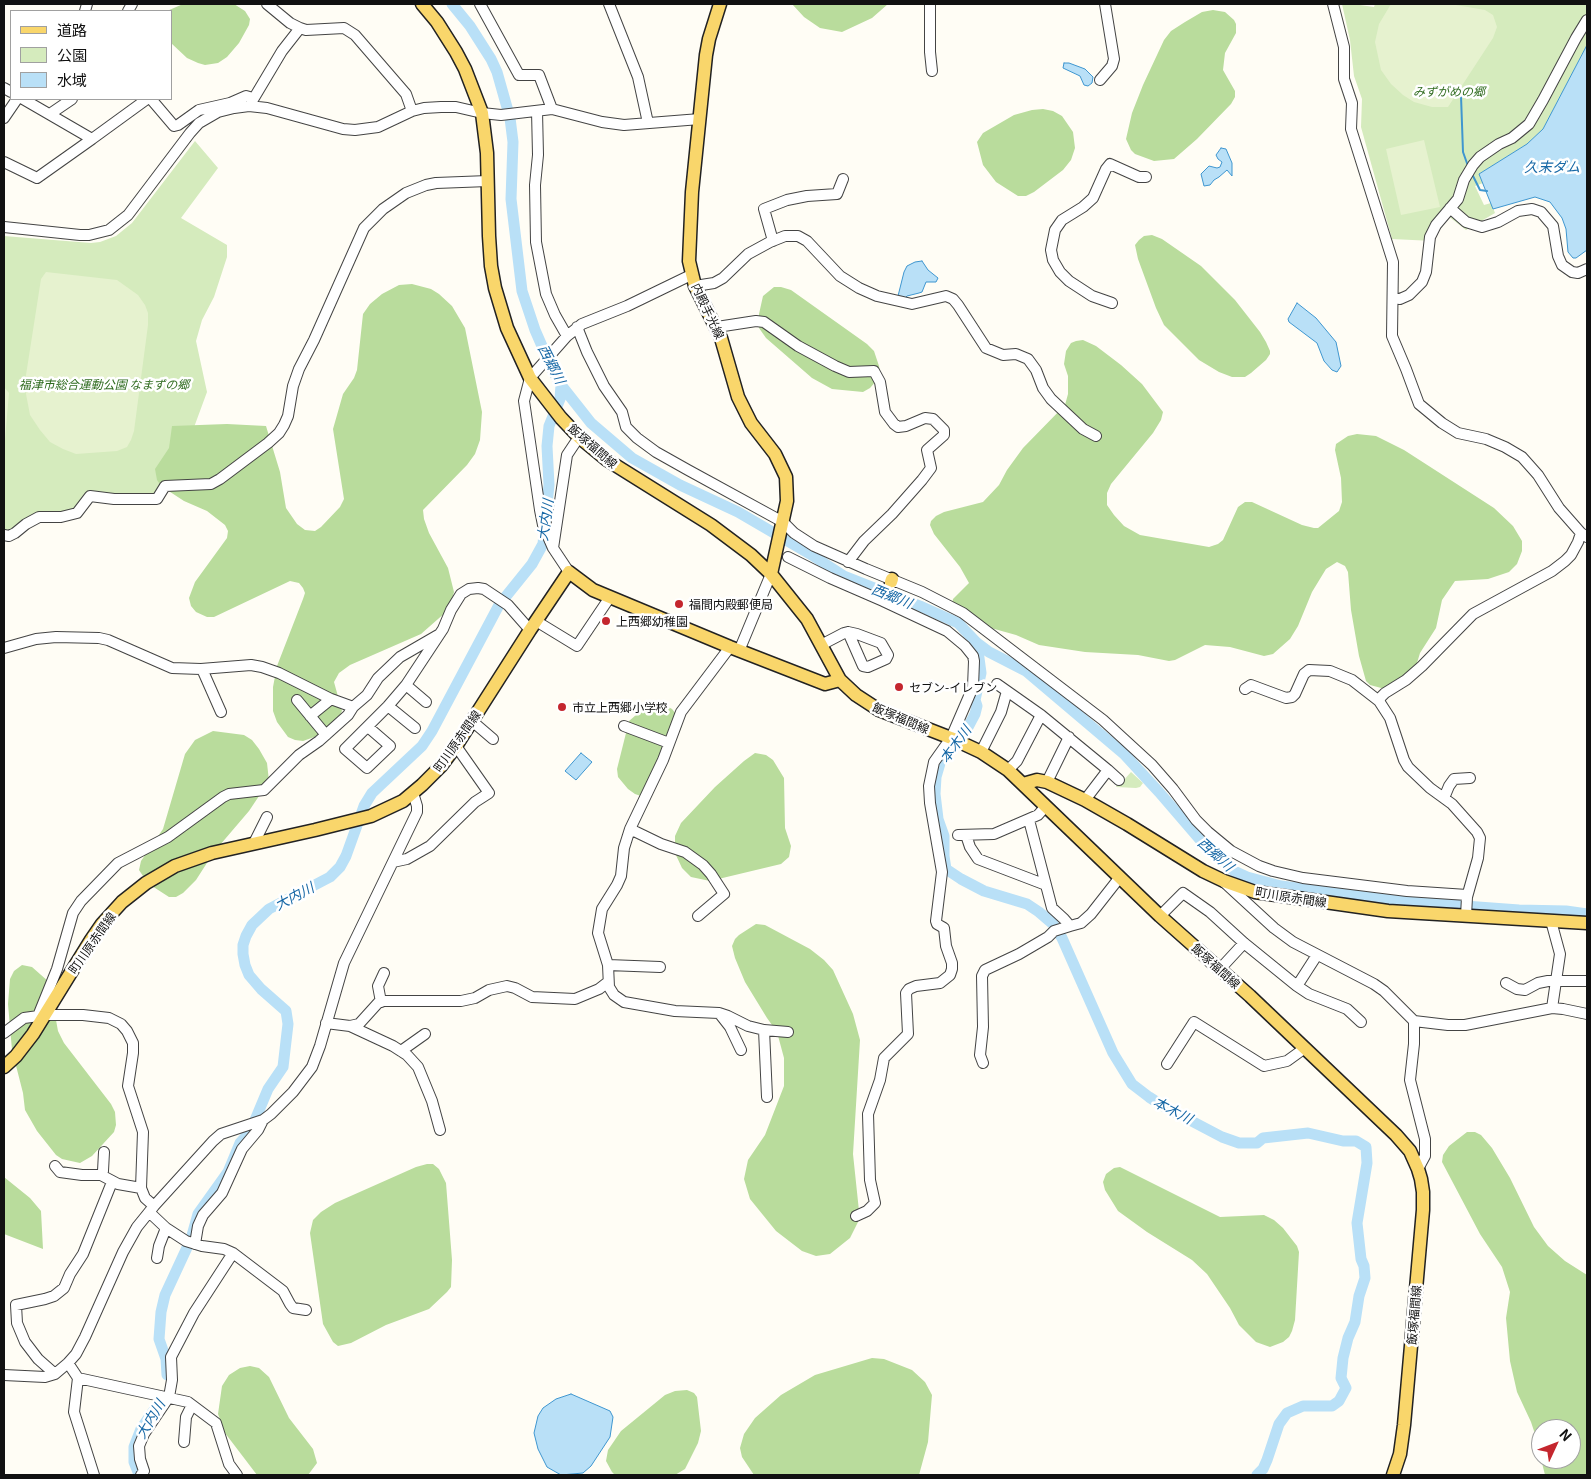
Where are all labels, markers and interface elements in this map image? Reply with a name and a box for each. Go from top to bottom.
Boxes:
legend [10,10,172,100]
text: 道路 [57,19,87,40]
text: 公園 [57,44,87,65]
text: 水域 [57,69,87,90]
park label: みずがめの郷 [1413,84,1485,98]
water label: 久末ダム [1524,159,1580,175]
street label: 内殿手光線 [689,281,727,341]
water label: 西郷川 [535,341,569,387]
park label: 福津市総合運動公園 なまずの郷 [19,377,189,391]
street label: 飯塚福間線 [566,421,620,471]
water label: 大内川 [534,498,556,542]
water label: 西郷川 [869,580,915,612]
place label: 福間内殿郵便局 [689,597,773,611]
marker: 福間内殿郵便局 [673,598,685,610]
place label: 上西郷幼稚園 [616,614,688,628]
marker: 上西郷幼稚園 [600,615,612,627]
place label: セブン-イレブン [909,680,997,694]
marker: セブン-イレブン [893,681,905,693]
place label: 市立上西郷小学校 [572,700,668,714]
street label: 飯塚福間線 [871,700,931,736]
marker: 市立上西郷小学校 [556,701,568,713]
street label: 町川原赤間線 [430,707,484,775]
water label: 本木川 [936,722,974,766]
water label: 西郷川 [1195,834,1237,874]
water label: 大内川 [272,879,316,913]
street label: 町川原赤間線 [1254,884,1328,910]
street label: 町川原赤間線 [65,909,119,977]
street label: 飯塚福間線 [1189,941,1243,991]
water label: 本木川 [1150,1093,1196,1127]
street label: 飯塚福間線 [1404,1284,1424,1346]
water label: 大内川 [132,1397,168,1441]
north arrow [1531,1419,1581,1469]
text: N [1555,1424,1577,1445]

